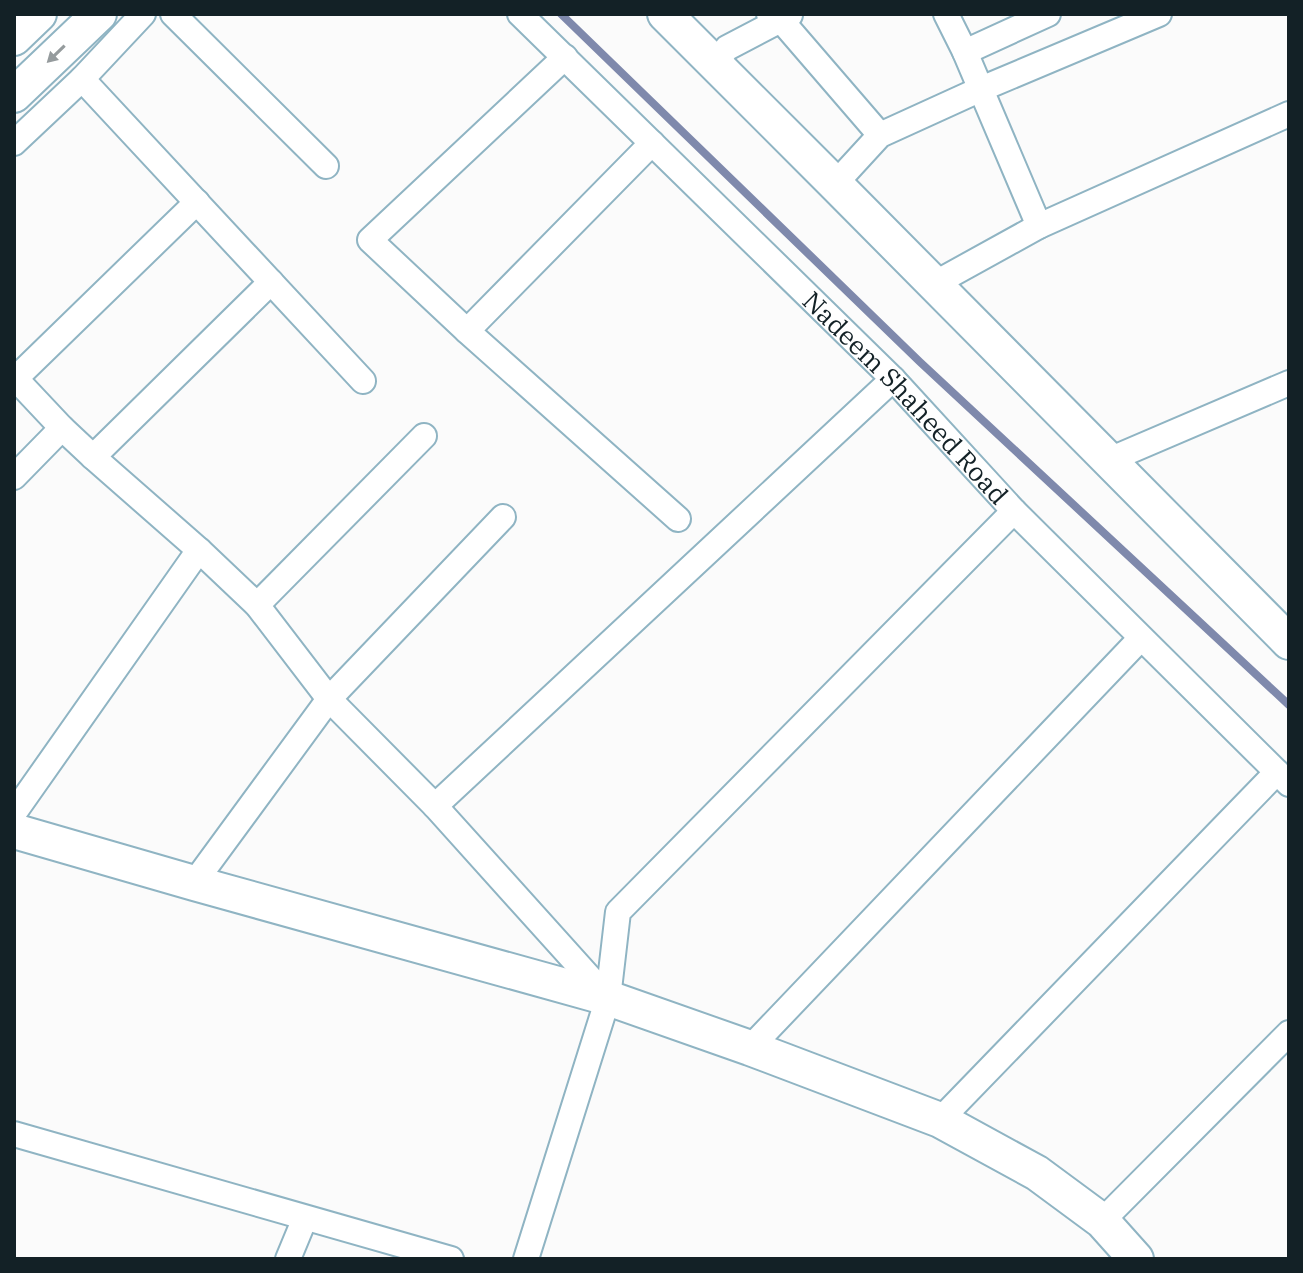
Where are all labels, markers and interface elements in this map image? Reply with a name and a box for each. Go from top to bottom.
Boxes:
one-way arrow [47,45,66,63]
street label: Nadeem Shaheed Road [796,283,1016,511]

